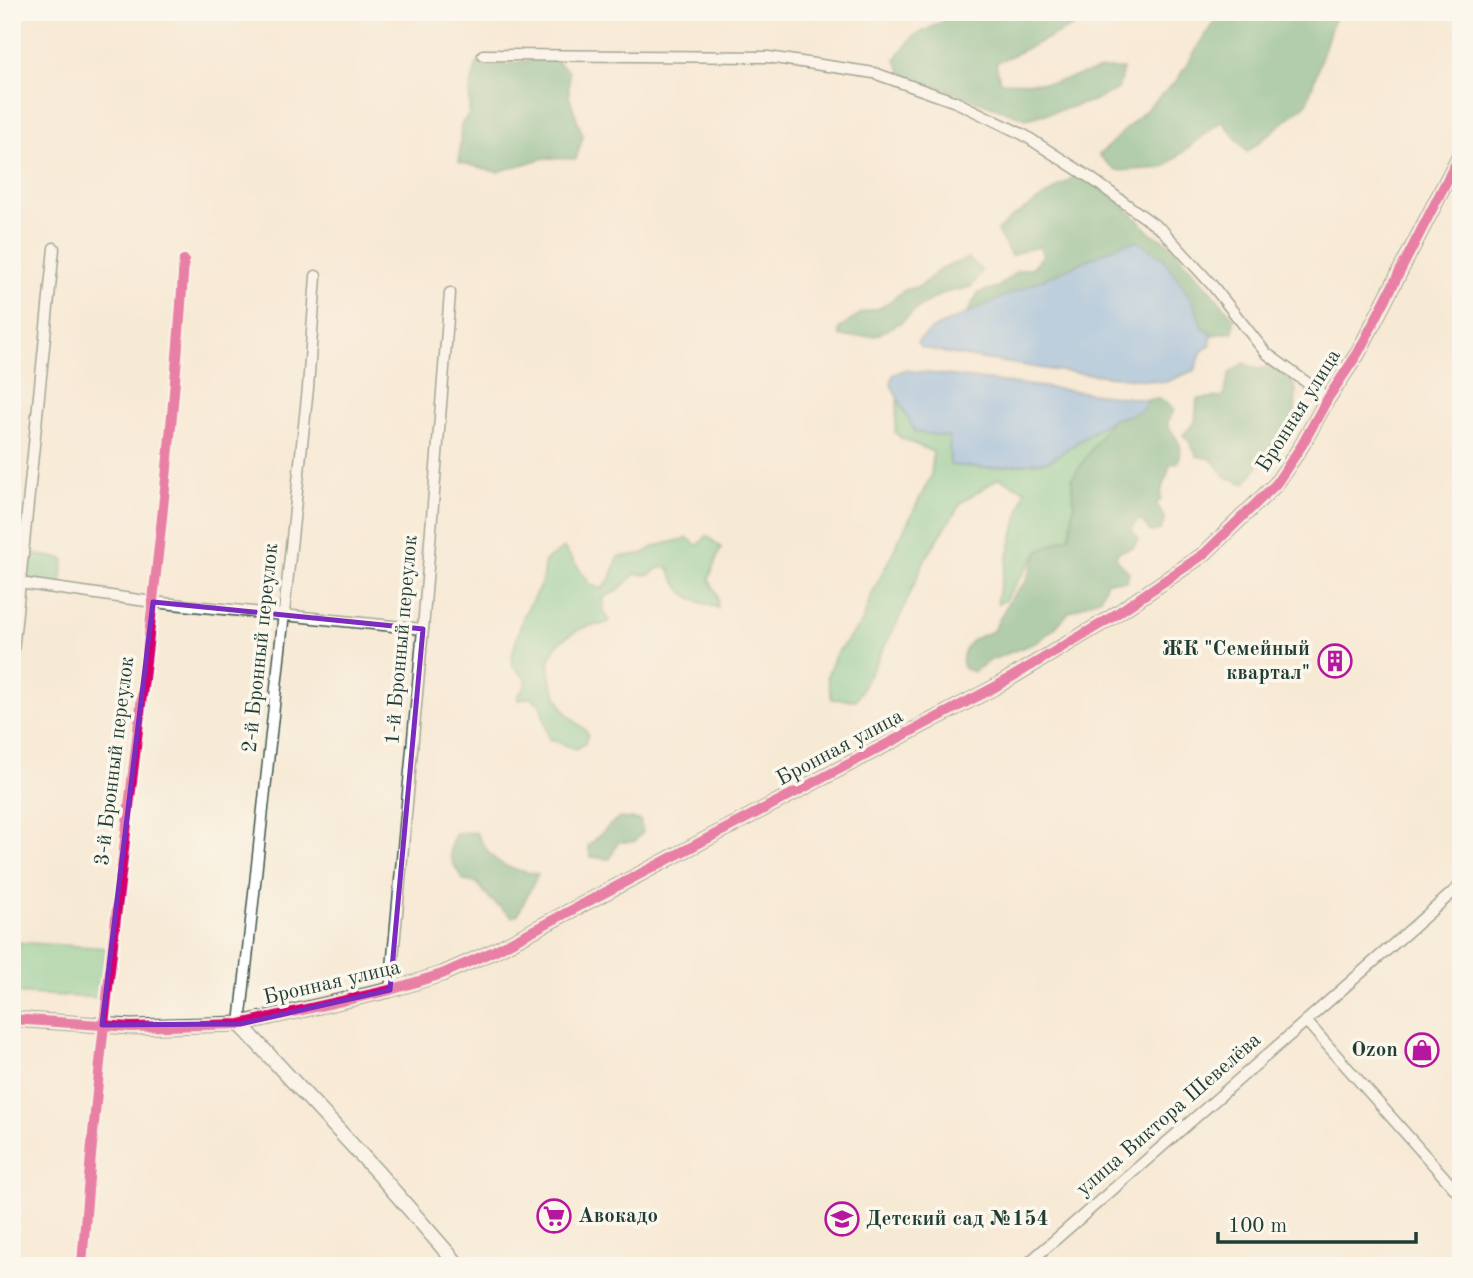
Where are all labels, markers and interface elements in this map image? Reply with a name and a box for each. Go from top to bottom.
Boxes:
street label: Бронная улица [1253,346,1345,476]
street label: 1-й Бронный переулок [382,534,422,746]
street label: 2-й Бронный переулок [240,542,282,754]
place label: ЖК "Семейный квартал" [1162,639,1310,684]
building icon: ЖК "Семейный квартал" [1316,642,1354,680]
street label: 3-й Бронный переулок [92,655,138,867]
street label: Бронная улица [773,706,907,790]
street label: Бронная улица [261,957,403,1009]
street label: улица Виктора Шевелёва [1073,1029,1265,1201]
shop icon: Ozon [1403,1031,1441,1069]
place label: Ozon [1351,1040,1398,1061]
supermarket icon: Авокадо [535,1197,573,1235]
school or university icon: Детский сад №154 [823,1200,861,1238]
scale bar [1218,1201,1415,1245]
place label: Авокадо [578,1206,658,1227]
place label: Детский сад №154 [866,1209,1049,1230]
text: 100 m [1228,1216,1287,1237]

